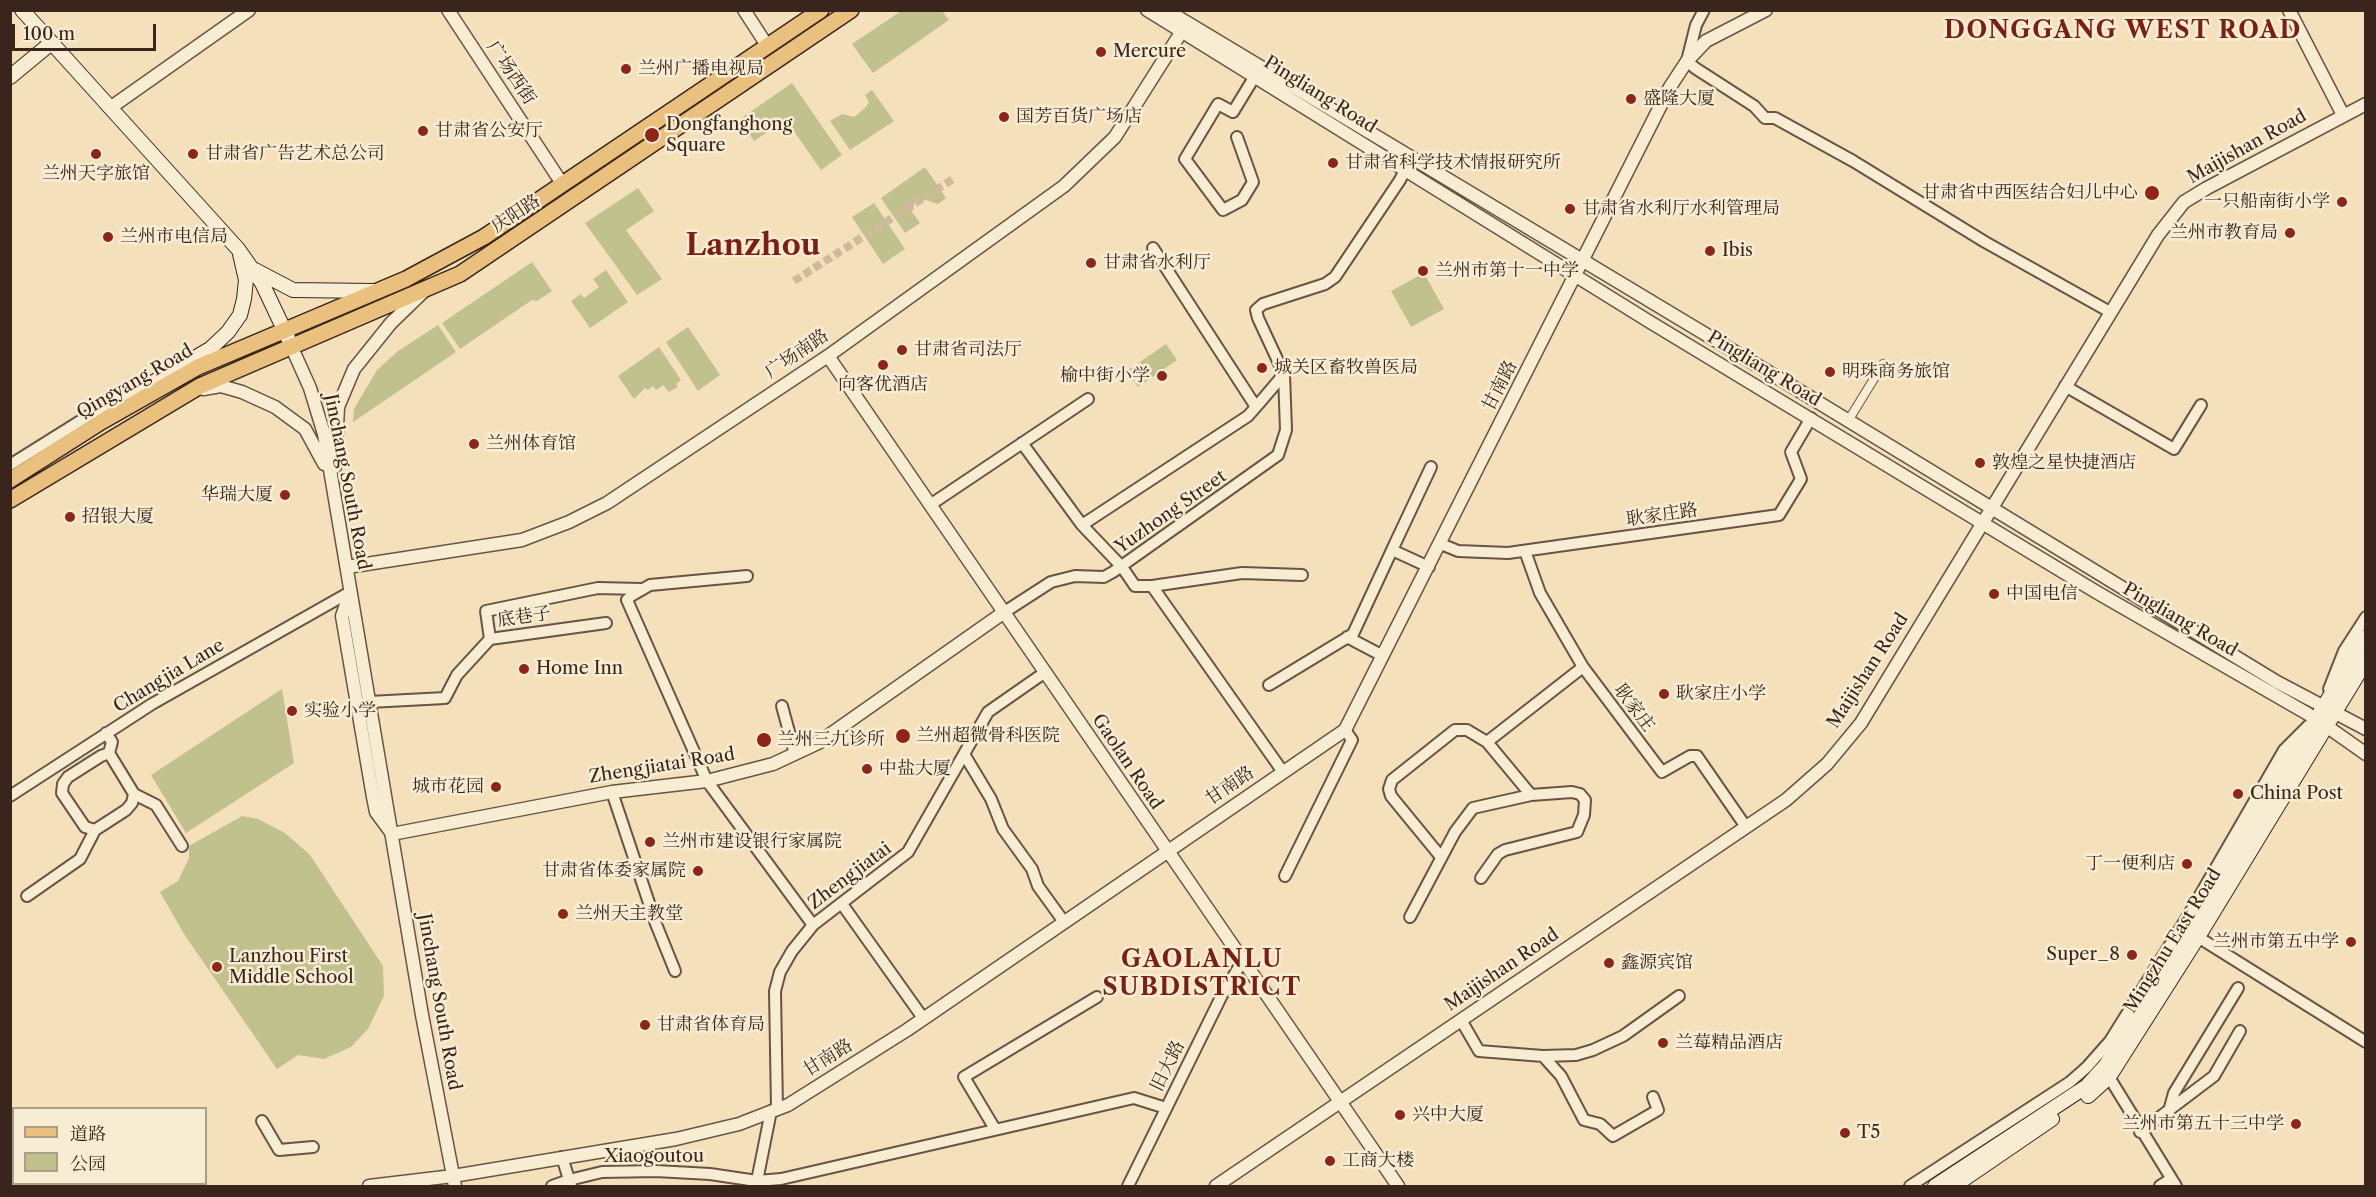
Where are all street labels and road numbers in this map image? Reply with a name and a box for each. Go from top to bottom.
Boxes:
street label: 广场西街 [482,37,540,109]
street label: Pingliang Road [1260,52,1380,138]
street label: Maijishan Road [2184,105,2310,189]
street label: 庆阳路 [487,190,545,238]
street label: 广场南路 [761,325,833,383]
street label: Pingliang Road [1703,327,1825,411]
street label: Qingyang Road [73,340,197,424]
street label: 甘南路 [1478,357,1522,415]
street label: Jinchang South Road [319,392,375,572]
street label: Yuzhong Street [1111,466,1231,558]
street label: 耿家庄路 [1625,499,1699,531]
street label: Pingliang Road [2119,579,2241,661]
street label: 底巷子 [496,603,552,631]
street label: Maijishan Road [1823,609,1913,733]
street label: Changjia Lane [110,634,228,718]
street label: 耿家庄 [1609,680,1659,736]
street label: Gaolan Road [1087,710,1167,814]
street label: Zhengjiatai Road [588,744,736,788]
street label: 甘南路 [1202,762,1258,810]
street label: Zhengjiatai [804,838,896,914]
street label: Mingzhu East Road [2120,865,2226,1017]
street label: Jinchang South Road [413,912,465,1092]
street label: Maijishan Road [1441,924,1563,1016]
street label: 甘南路 [799,1035,857,1081]
street label: 旧大路 [1146,1037,1190,1095]
street label: Xiaogoutou [604,1146,704,1168]

